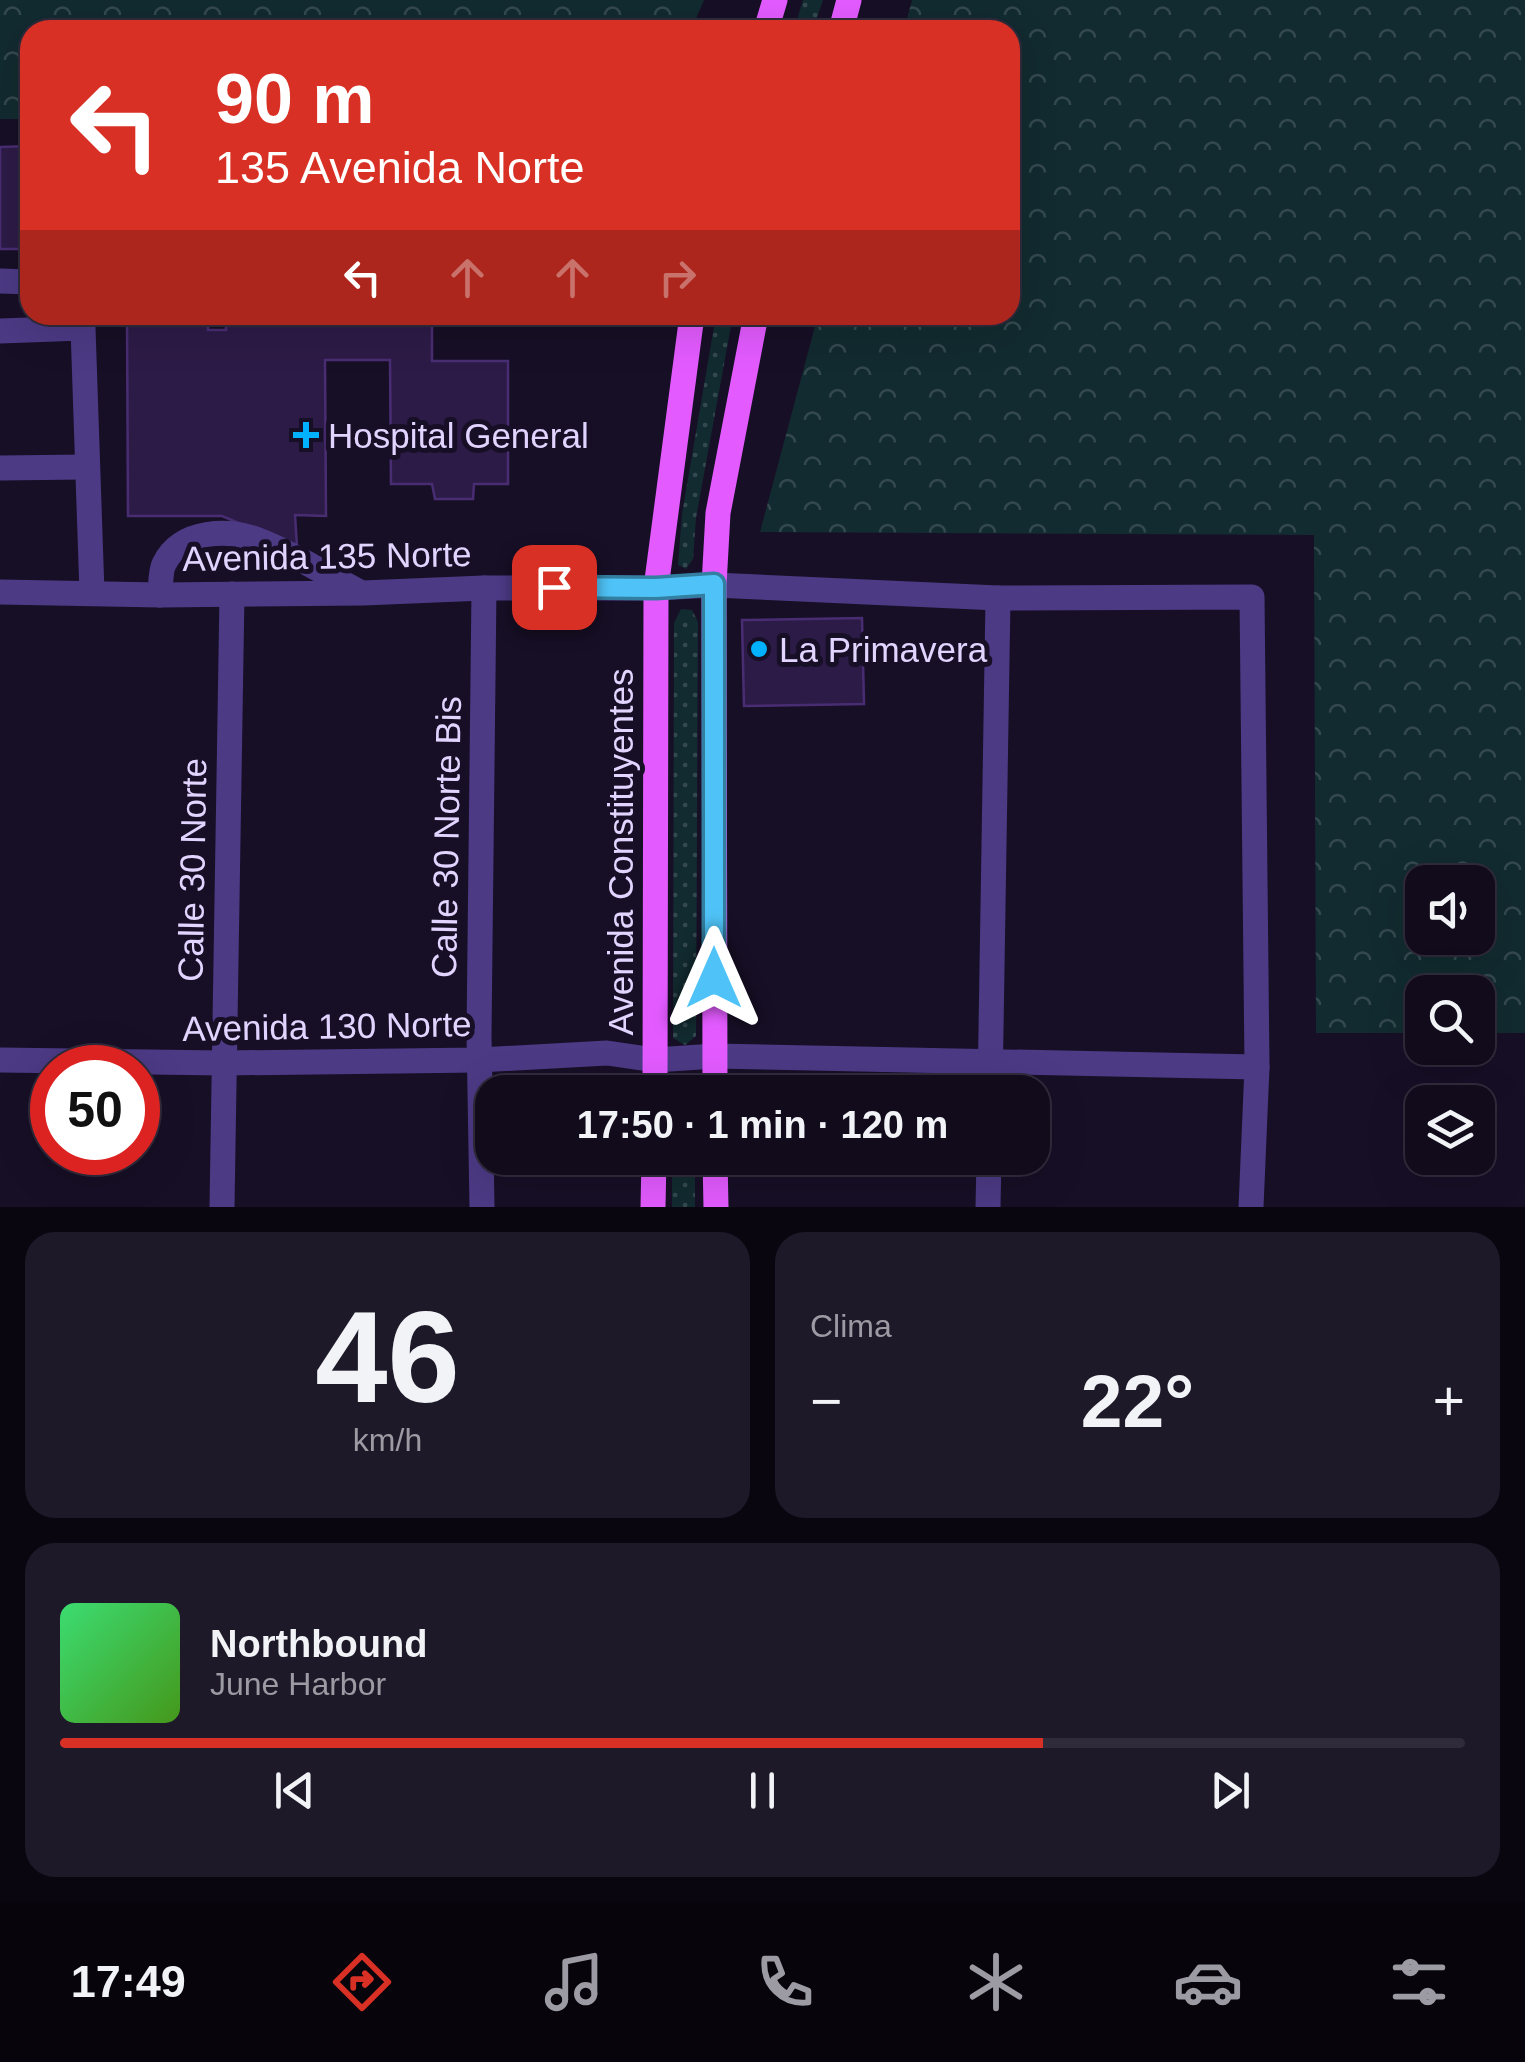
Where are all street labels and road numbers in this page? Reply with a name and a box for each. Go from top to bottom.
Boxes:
street label: Avenida 135 Norte [182,534,472,578]
street label: Avenida Constituyentes [601,668,640,1036]
street label: Calle 30 Norte Bis [424,696,468,978]
street label: Calle 30 Norte [171,758,213,982]
street label: Avenida 130 Norte [182,1004,472,1048]

